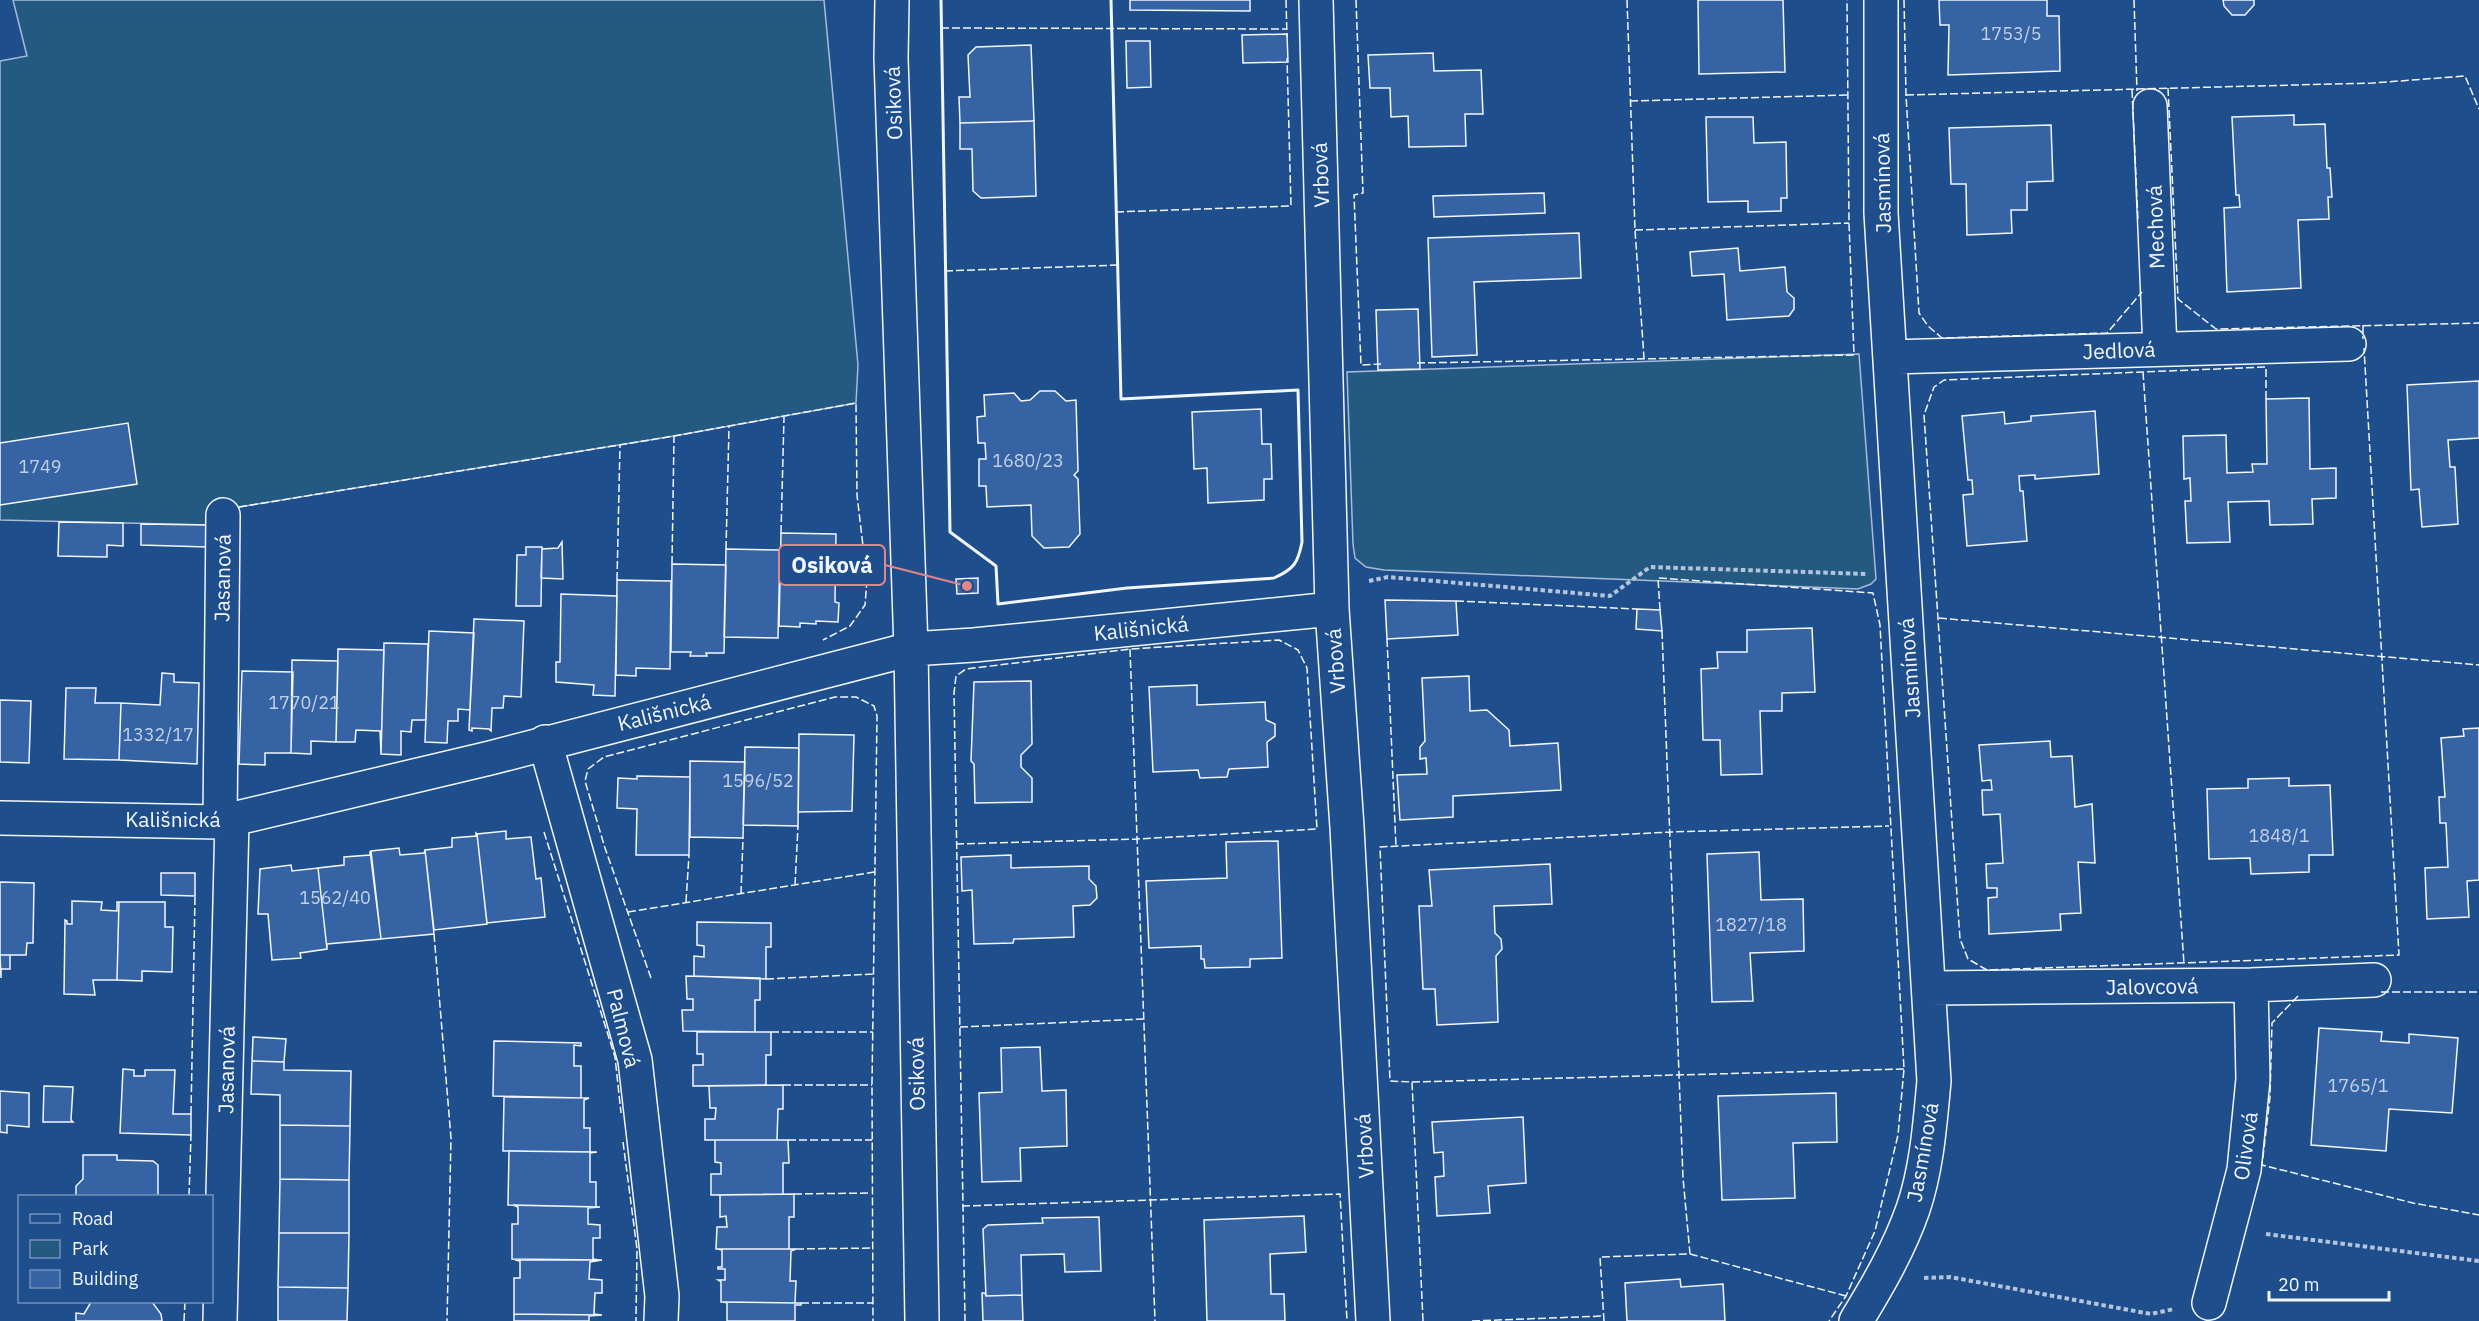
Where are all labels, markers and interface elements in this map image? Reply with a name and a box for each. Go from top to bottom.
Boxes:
house number: 1753/5 [1981,22,2041,45]
street label: Osiková [878,66,908,140]
street label: Jasmínová [1867,132,1897,234]
street label: Vrbová [1305,142,1335,208]
street label: Mechová [2140,185,2170,269]
street label: Jedlová [2082,335,2156,365]
house number: 1680/23 [992,449,1064,472]
house number: 1749 [18,455,62,478]
street label: Jasanová [207,534,237,622]
callout: Osiková [779,545,885,585]
text: Osiková [791,550,873,579]
street label: Kališnická [1092,609,1190,647]
street label: Jasmínová [1892,617,1926,719]
street label: Vrbová [1319,627,1351,695]
street label: Kališnická [614,687,714,737]
house number: 1770/21 [268,691,340,714]
house number: 1332/17 [122,723,194,746]
house number: 1596/52 [722,769,794,792]
street label: Kališnická [125,805,221,833]
house number: 1848/1 [2249,824,2309,847]
house number: 1562/40 [299,886,371,909]
house number: 1827/18 [1715,913,1787,936]
street label: Jalovcová [2105,971,2199,1001]
street label: Palmová [601,985,647,1071]
street label: Jasanová [211,1026,241,1114]
street label: Osiková [901,1037,931,1111]
house number: 1765/1 [2328,1074,2388,1097]
street label: Jasmínová [1899,1100,1945,1204]
street label: Olivová [2226,1110,2264,1182]
street label: Vrbová [1348,1113,1380,1179]
legend [18,1195,213,1303]
text: Road [72,1207,113,1230]
text: Park [72,1237,109,1260]
scale bar [2269,1264,2389,1302]
text: Building [72,1267,139,1290]
text: 20 m [2278,1273,2320,1296]

